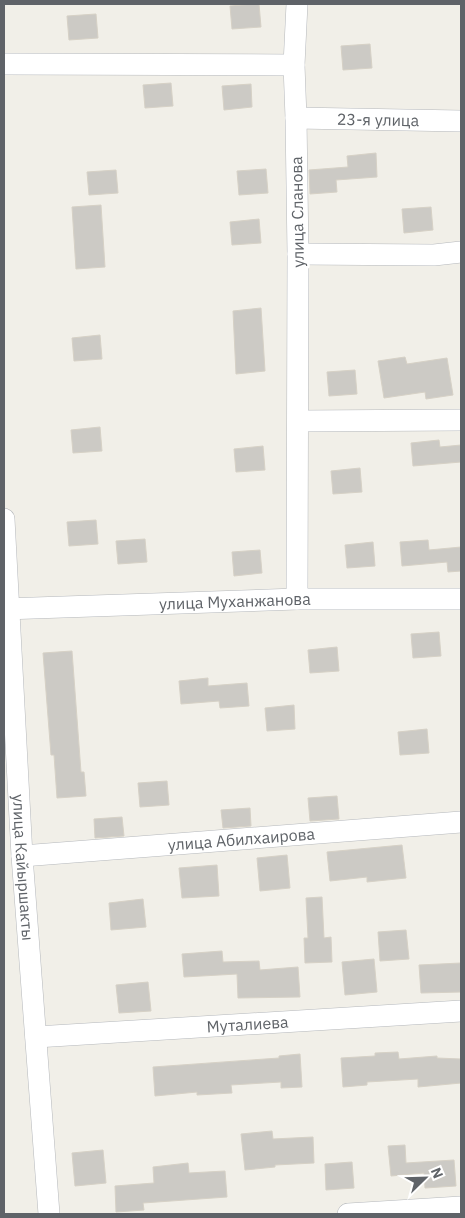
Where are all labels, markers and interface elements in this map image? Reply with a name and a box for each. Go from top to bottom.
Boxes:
street label: 23-я улица [337,109,420,130]
street label: улица Сланова [286,156,308,268]
street label: улица Муханжанова [159,589,311,614]
street label: улица Кайыршакты [9,794,38,941]
street label: улица Абилхаирова [167,823,316,855]
street label: Муталиева [206,1012,290,1037]
north arrow [400,1153,450,1203]
text: N [427,1165,447,1181]

